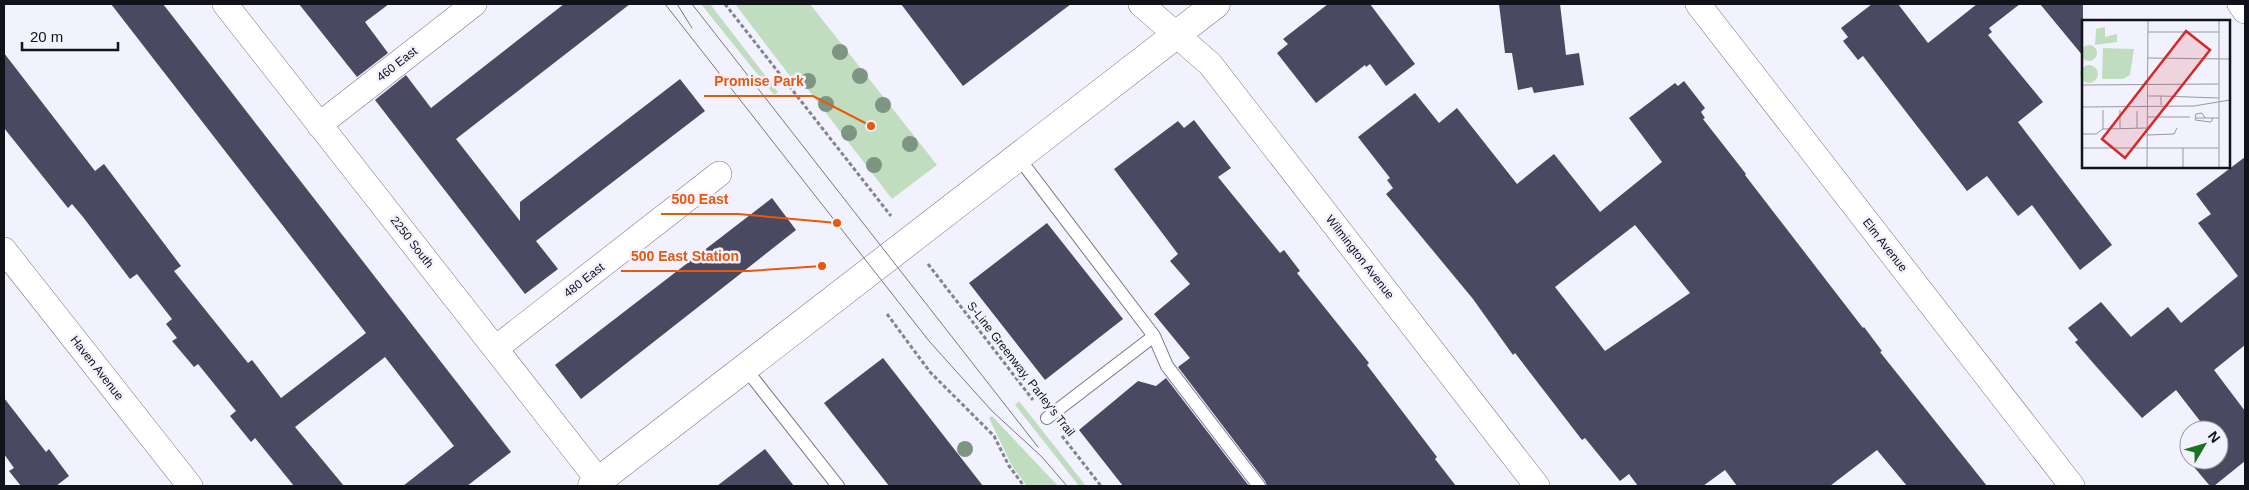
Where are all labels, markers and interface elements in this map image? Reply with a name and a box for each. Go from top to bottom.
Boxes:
scale bar [22,20,119,52]
inset map [2082,20,2229,168]
text: 20 m [30,28,63,45]
street label: 460 East [374,43,420,84]
callout: Promise Park [704,67,813,96]
text: Promise Park [714,73,804,89]
callout: 500 East [661,185,738,214]
text: 500 East [672,191,729,207]
street label: Wilmington Avenue [1323,212,1397,302]
street label: 2250 South [388,214,436,270]
street label: Elm Avenue [1860,216,1910,275]
callout: 500 East Station [621,242,749,271]
text: 500 East Station [631,248,739,264]
street label: 480 East [561,259,607,300]
street label: S-Line Greenway, Parley's Trail [964,299,1078,439]
street label: Haven Avenue [68,333,127,403]
north arrow [2179,420,2229,470]
text: N [2205,428,2224,446]

